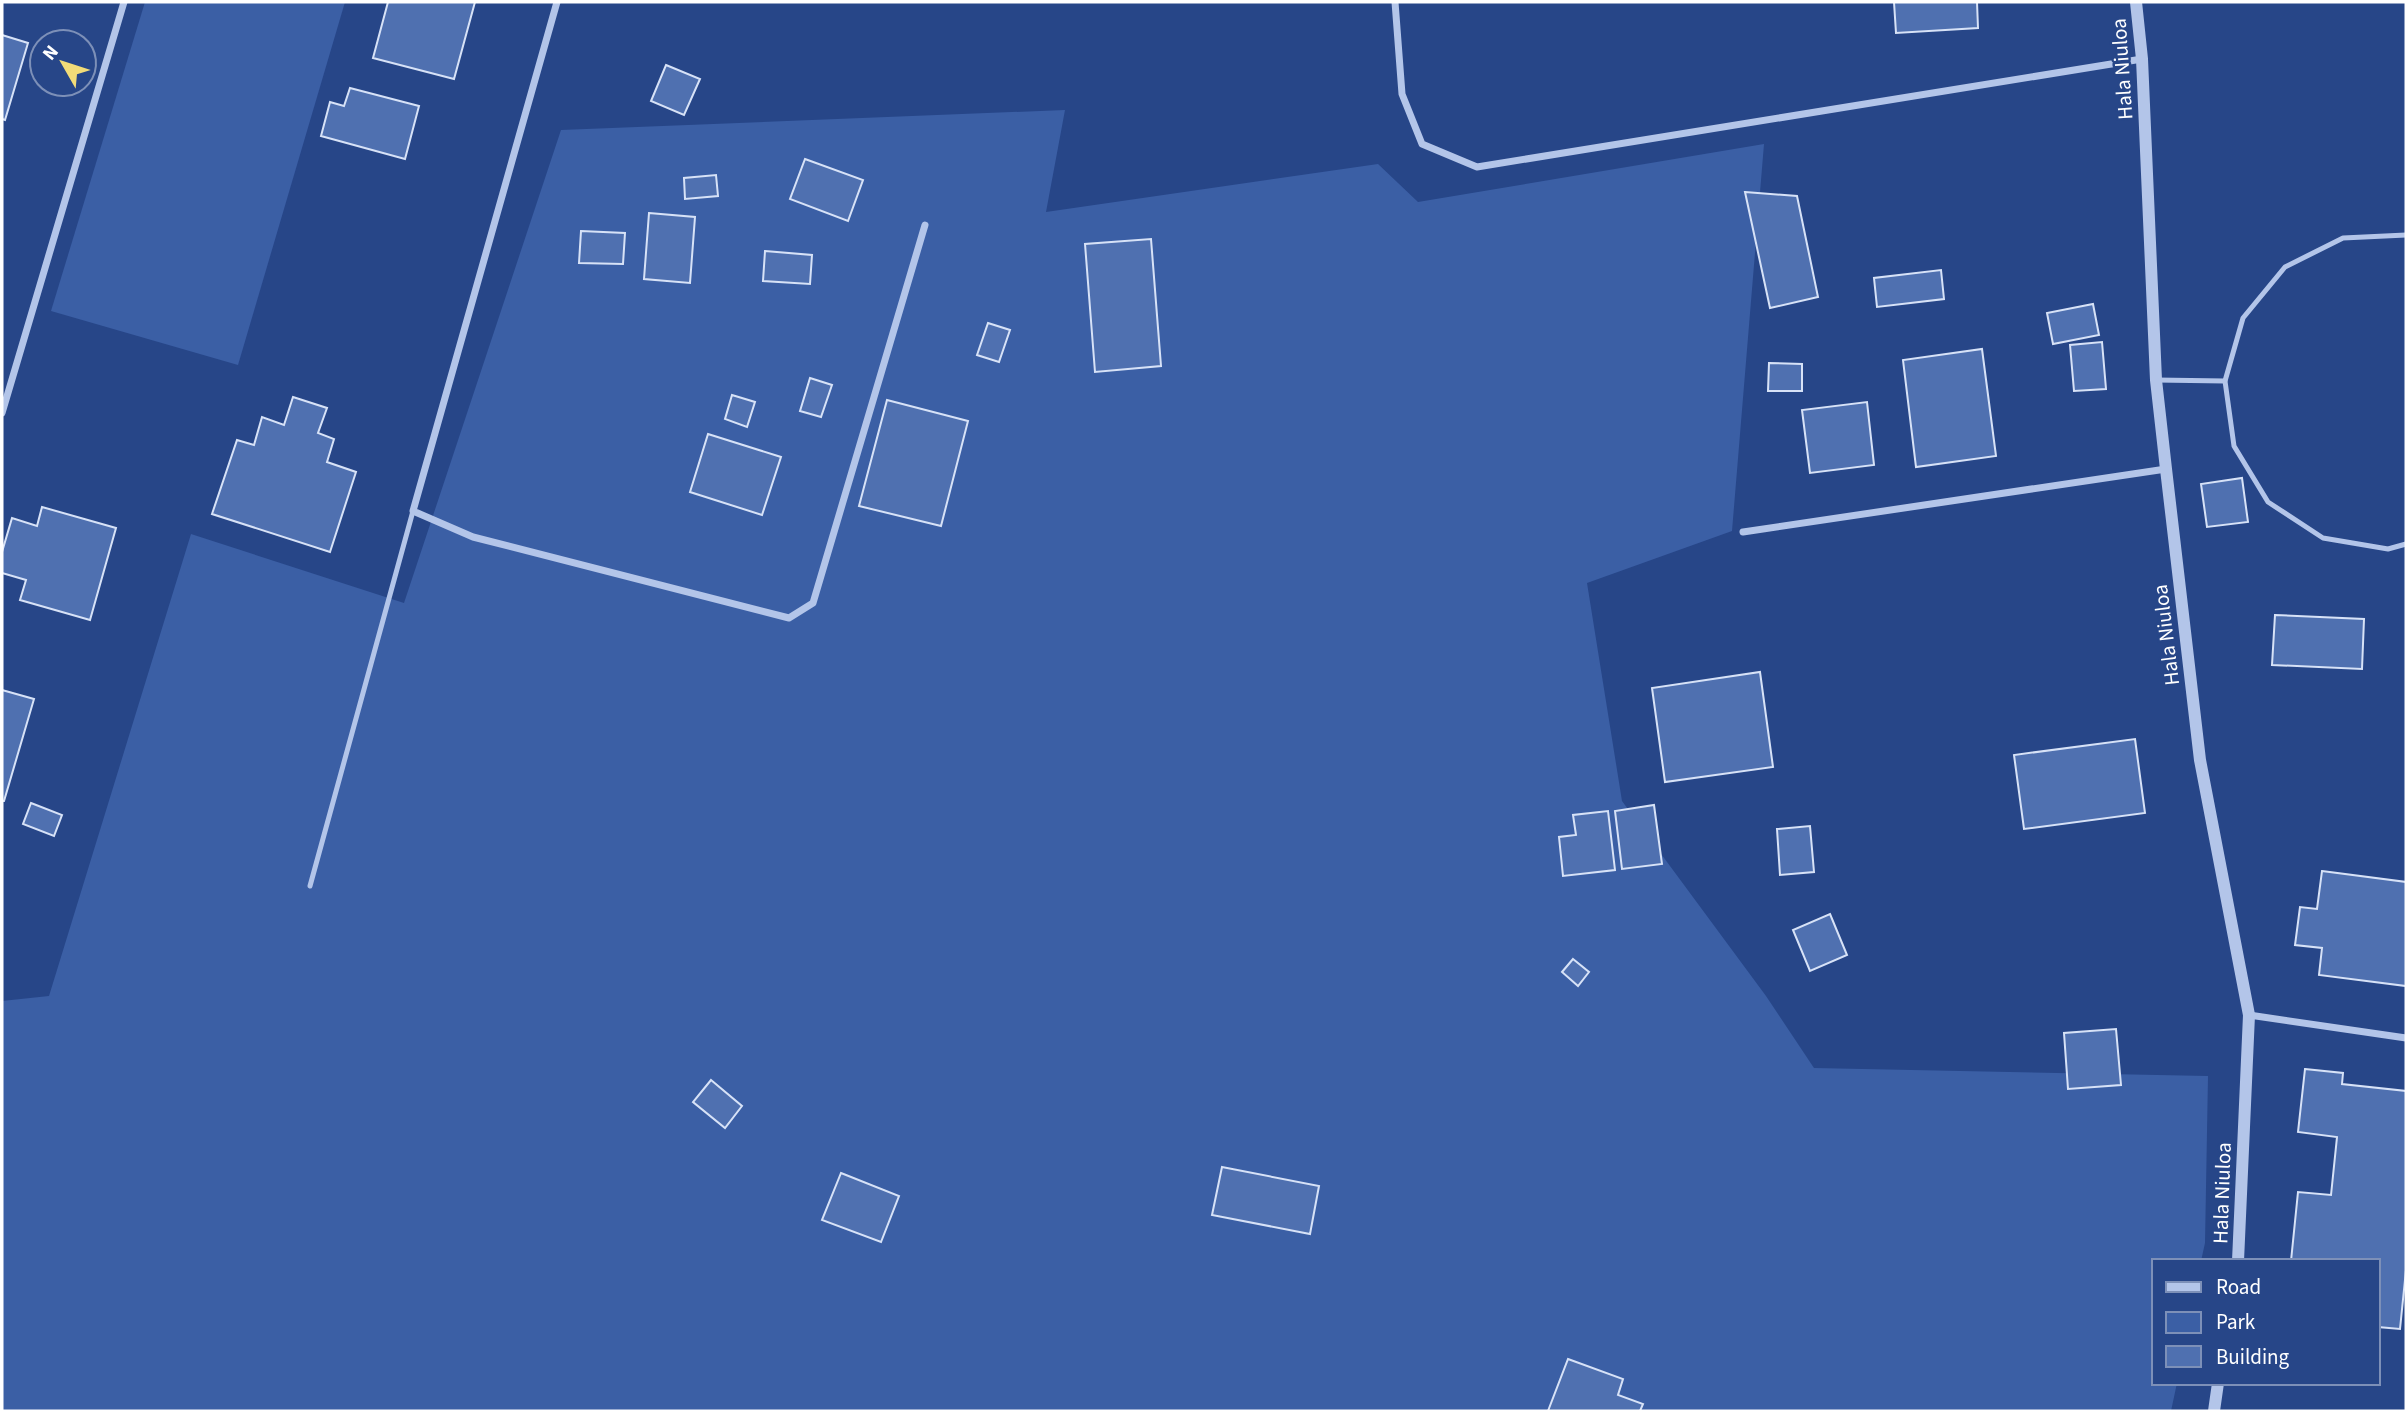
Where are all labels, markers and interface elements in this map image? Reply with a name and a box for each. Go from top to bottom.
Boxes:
street label: Hala Niuloa [2103,17,2141,121]
north arrow [28,28,98,98]
text: N [36,40,65,67]
street label: Hala Niuloa [2145,583,2187,687]
street label: Hala Niuloa [2205,1142,2239,1244]
legend [2152,1259,2380,1385]
text: Road [2216,1272,2261,1302]
text: Park [2216,1307,2256,1337]
text: Building [2216,1342,2290,1372]

